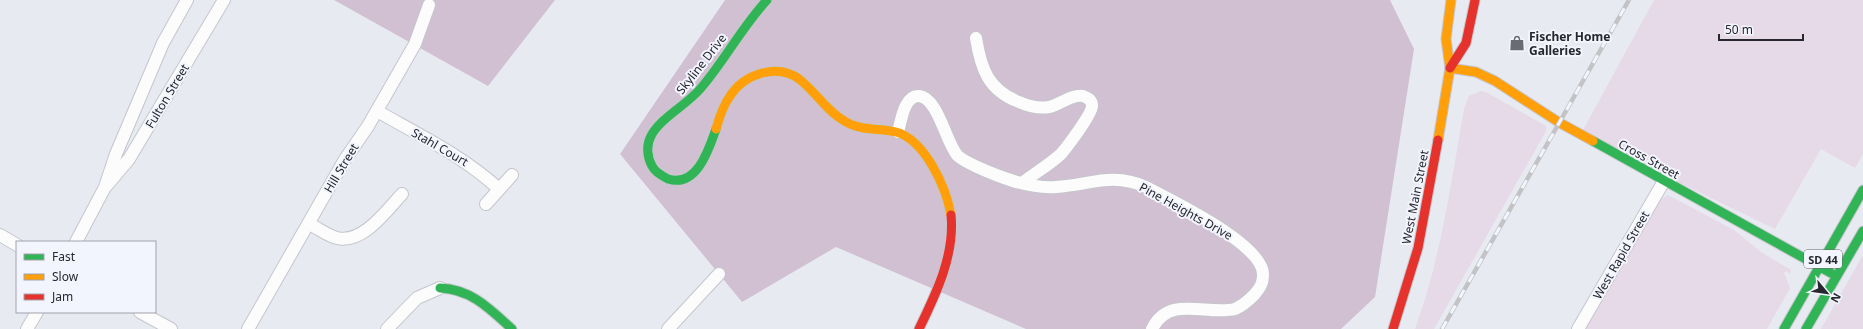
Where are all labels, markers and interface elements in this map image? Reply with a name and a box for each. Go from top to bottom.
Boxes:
scale bar [1719,16,1803,42]
text: 50 m [1725,21,1753,38]
place label: Fischer Home Galleries [1529,28,1610,59]
street label: Skyline Drive [672,30,730,98]
shop icon: Fischer Home Galleries [1508,34,1526,52]
street label: Fulton Street [141,60,193,131]
street label: Stahl Court [409,124,472,170]
street label: Cross Street [1615,135,1683,183]
street label: Hill Street [320,140,363,196]
street label: West Main Street [1398,148,1433,246]
street label: Pine Heights Drive [1136,178,1236,244]
street label: West Rapid Street [1589,207,1654,302]
legend [16,241,156,313]
text: Fast [52,248,76,265]
road number: SD 44 [1804,250,1842,268]
text: Slow [52,268,79,285]
north arrow [1807,273,1847,313]
text: Jam [51,288,73,305]
text: N [1827,291,1845,306]

